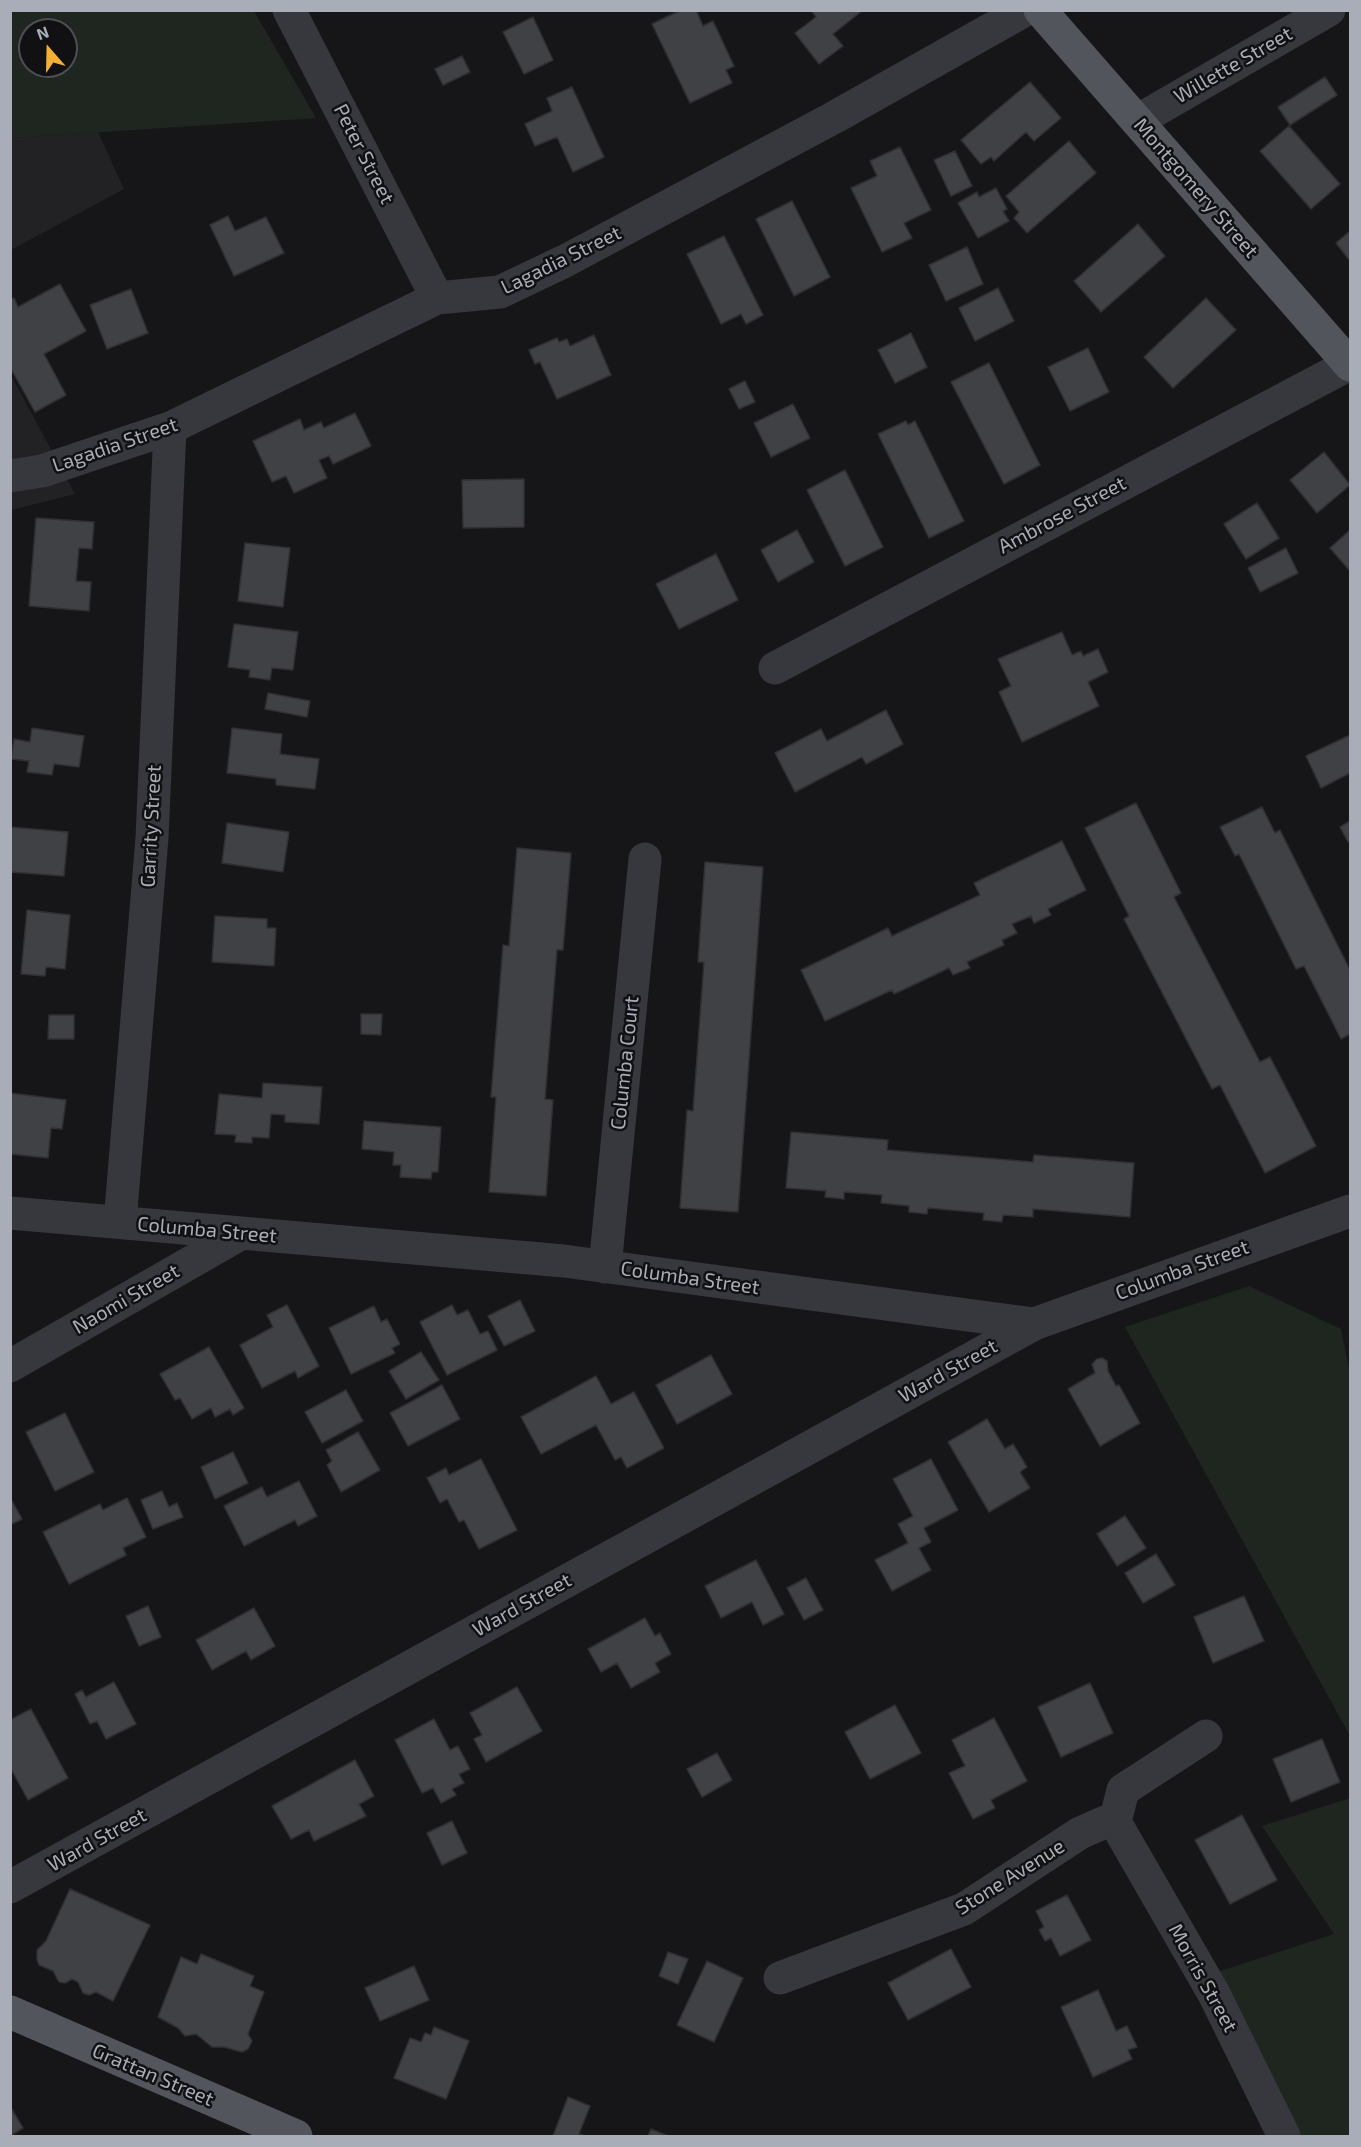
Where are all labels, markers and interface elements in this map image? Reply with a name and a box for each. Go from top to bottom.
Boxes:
north arrow [18,18,78,78]
street label: Willette Street [1170,21,1296,109]
text: N [34,22,51,43]
street label: Peter Street [329,100,399,208]
street label: Montgomery Street [1129,113,1263,263]
street label: Lagadia Street [497,221,625,299]
street label: Lagadia Street [49,412,181,478]
street label: Ambrose Street [994,471,1130,559]
street label: Garrity Street [136,764,166,888]
street label: Columba Court [606,995,644,1131]
street label: Columba Street [136,1212,278,1248]
street label: Columba Street [1112,1235,1252,1305]
street label: Columba Street [619,1256,761,1300]
street label: Naomi Street [68,1259,184,1339]
street label: Ward Street [895,1334,1001,1408]
street label: Ward Street [469,1568,575,1642]
street label: Ward Street [44,1803,150,1877]
street label: Stone Avenue [951,1834,1069,1920]
street label: Morris Street [1163,1920,1243,2036]
street label: Grattan Street [89,2039,217,2111]

